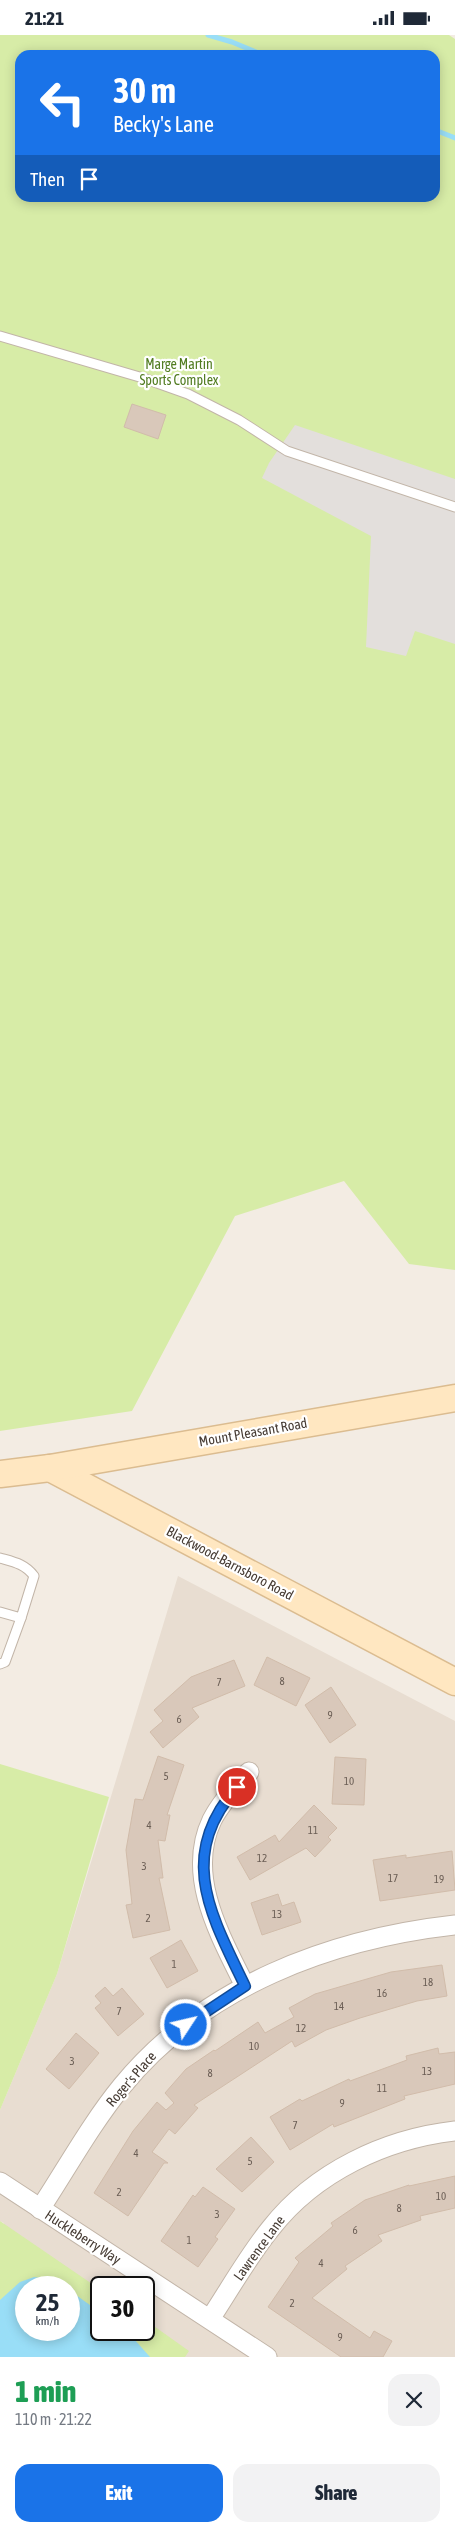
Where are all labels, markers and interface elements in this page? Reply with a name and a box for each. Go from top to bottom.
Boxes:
text: 21:21 [25,7,64,29]
icon: left [30,70,95,135]
text: 30 m [113,70,176,110]
text: Becky's Lane [113,111,214,137]
icon: arrive [75,165,103,193]
text: Then [30,168,65,190]
park label: Marge Martin Sports Complex [139,356,219,388]
street label: Mount Pleasant Road [198,1415,308,1449]
street label: Blackwood-Barnsboro Road [164,1523,296,1603]
house number: 8 [279,1675,285,1687]
house number: 7 [216,1676,222,1688]
house number: 9 [327,1709,333,1721]
house number: 6 [176,1713,182,1725]
pin [216,1766,258,1808]
house number: 5 [163,1770,169,1782]
icon: arrive [223,1773,251,1801]
house number: 10 [344,1775,354,1787]
house number: 4 [146,1819,152,1831]
house number: 11 [308,1824,318,1836]
house number: 12 [257,1852,267,1864]
house number: 3 [141,1860,147,1872]
house number: 17 [388,1872,398,1884]
house number: 19 [434,1873,444,1885]
house number: 13 [272,1908,282,1920]
house number: 2 [145,1912,151,1924]
house number: 1 [171,1958,177,1970]
house number: 18 [423,1976,433,1988]
house number: 16 [377,1987,387,1999]
position arrow [159,1998,211,2050]
house number: 14 [334,2000,344,2012]
house number: 7 [116,2005,122,2017]
house number: 12 [296,2022,306,2034]
house number: 10 [249,2040,259,2052]
street label: Roger's Place [103,2048,159,2110]
house number: 3 [69,2055,75,2067]
house number: 13 [422,2065,432,2077]
house number: 8 [207,2067,213,2079]
house number: 11 [377,2082,387,2094]
house number: 9 [339,2097,345,2109]
house number: 7 [292,2119,298,2131]
house number: 4 [133,2147,139,2159]
house number: 5 [247,2155,253,2167]
house number: 2 [116,2186,122,2198]
house number: 10 [436,2190,446,2202]
house number: 8 [396,2202,402,2214]
street label: Huckleberry Way [42,2207,124,2268]
house number: 3 [214,2208,220,2220]
street label: Lawrence Lane [230,2213,288,2283]
house number: 6 [352,2224,358,2236]
house number: 1 [186,2234,192,2246]
house number: 4 [318,2257,324,2269]
speed limit sign: 30 [90,2276,155,2341]
text: 25 [36,2288,59,2316]
house number: 2 [289,2297,295,2309]
text: km/h [36,2314,59,2328]
house number: 9 [337,2331,343,2343]
text: 1 min [15,2374,76,2408]
button: close [388,2374,440,2426]
text: 110 m · 21:22 [15,2410,92,2428]
button: Exit [15,2464,223,2522]
button: Share [233,2464,440,2522]

